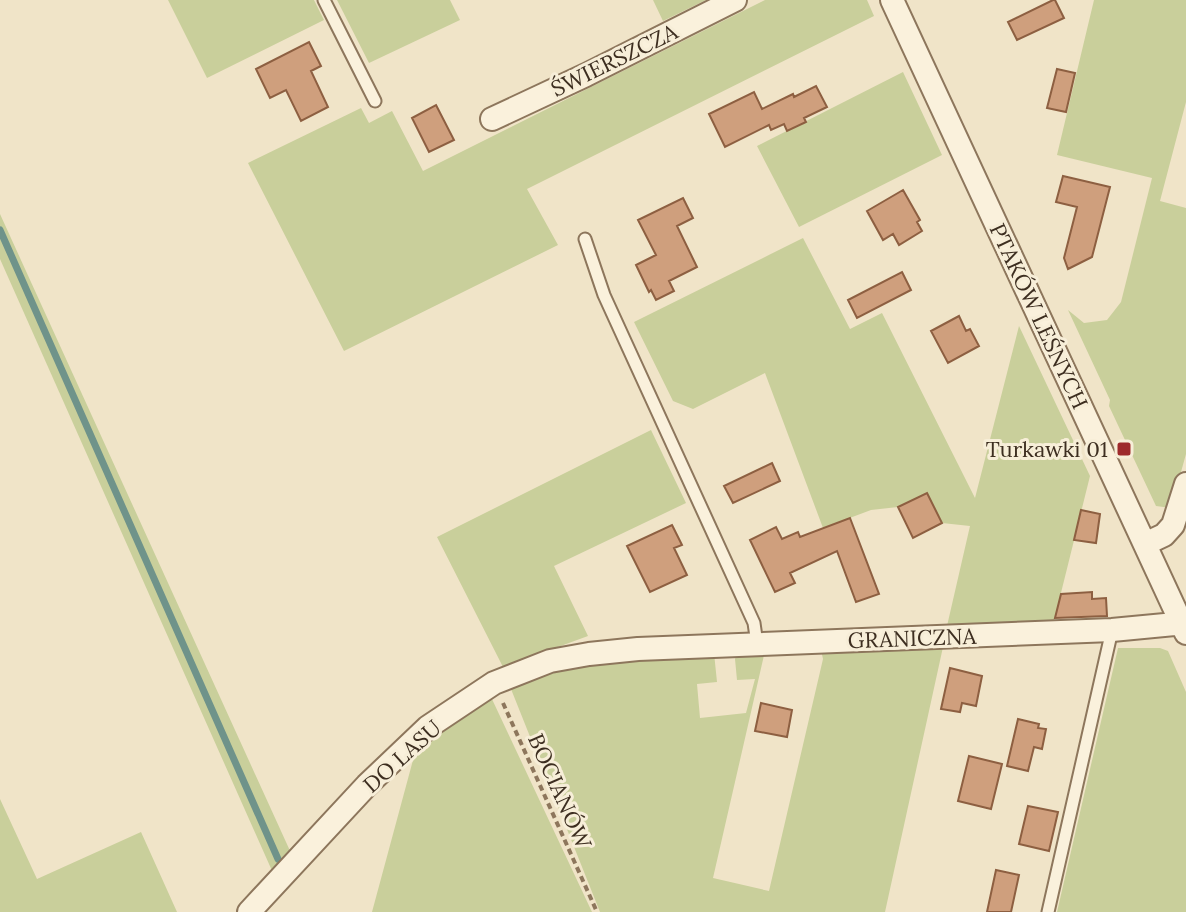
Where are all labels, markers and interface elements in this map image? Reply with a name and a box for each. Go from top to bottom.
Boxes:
street label: ŚWIERSZCZA [546,17,683,103]
street label: PTAKÓW LEŚNYCH [984,219,1094,413]
place label: Turkawki 01 [986,435,1108,463]
marker: Turkawki 01 [1115,440,1133,458]
street label: GRANICZNA [847,622,978,654]
street label: DO LASU [357,714,447,798]
street label: BOCIANÓW [522,729,598,854]

